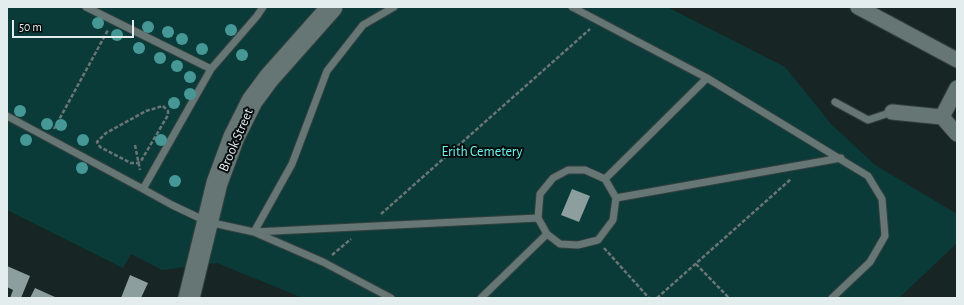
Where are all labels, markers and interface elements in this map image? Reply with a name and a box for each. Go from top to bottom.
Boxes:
scale bar [14,12,136,38]
text: 50 m [19,21,42,33]
street label: Brook Street [215,106,257,174]
park label: Erith Cemetery [441,144,523,160]

